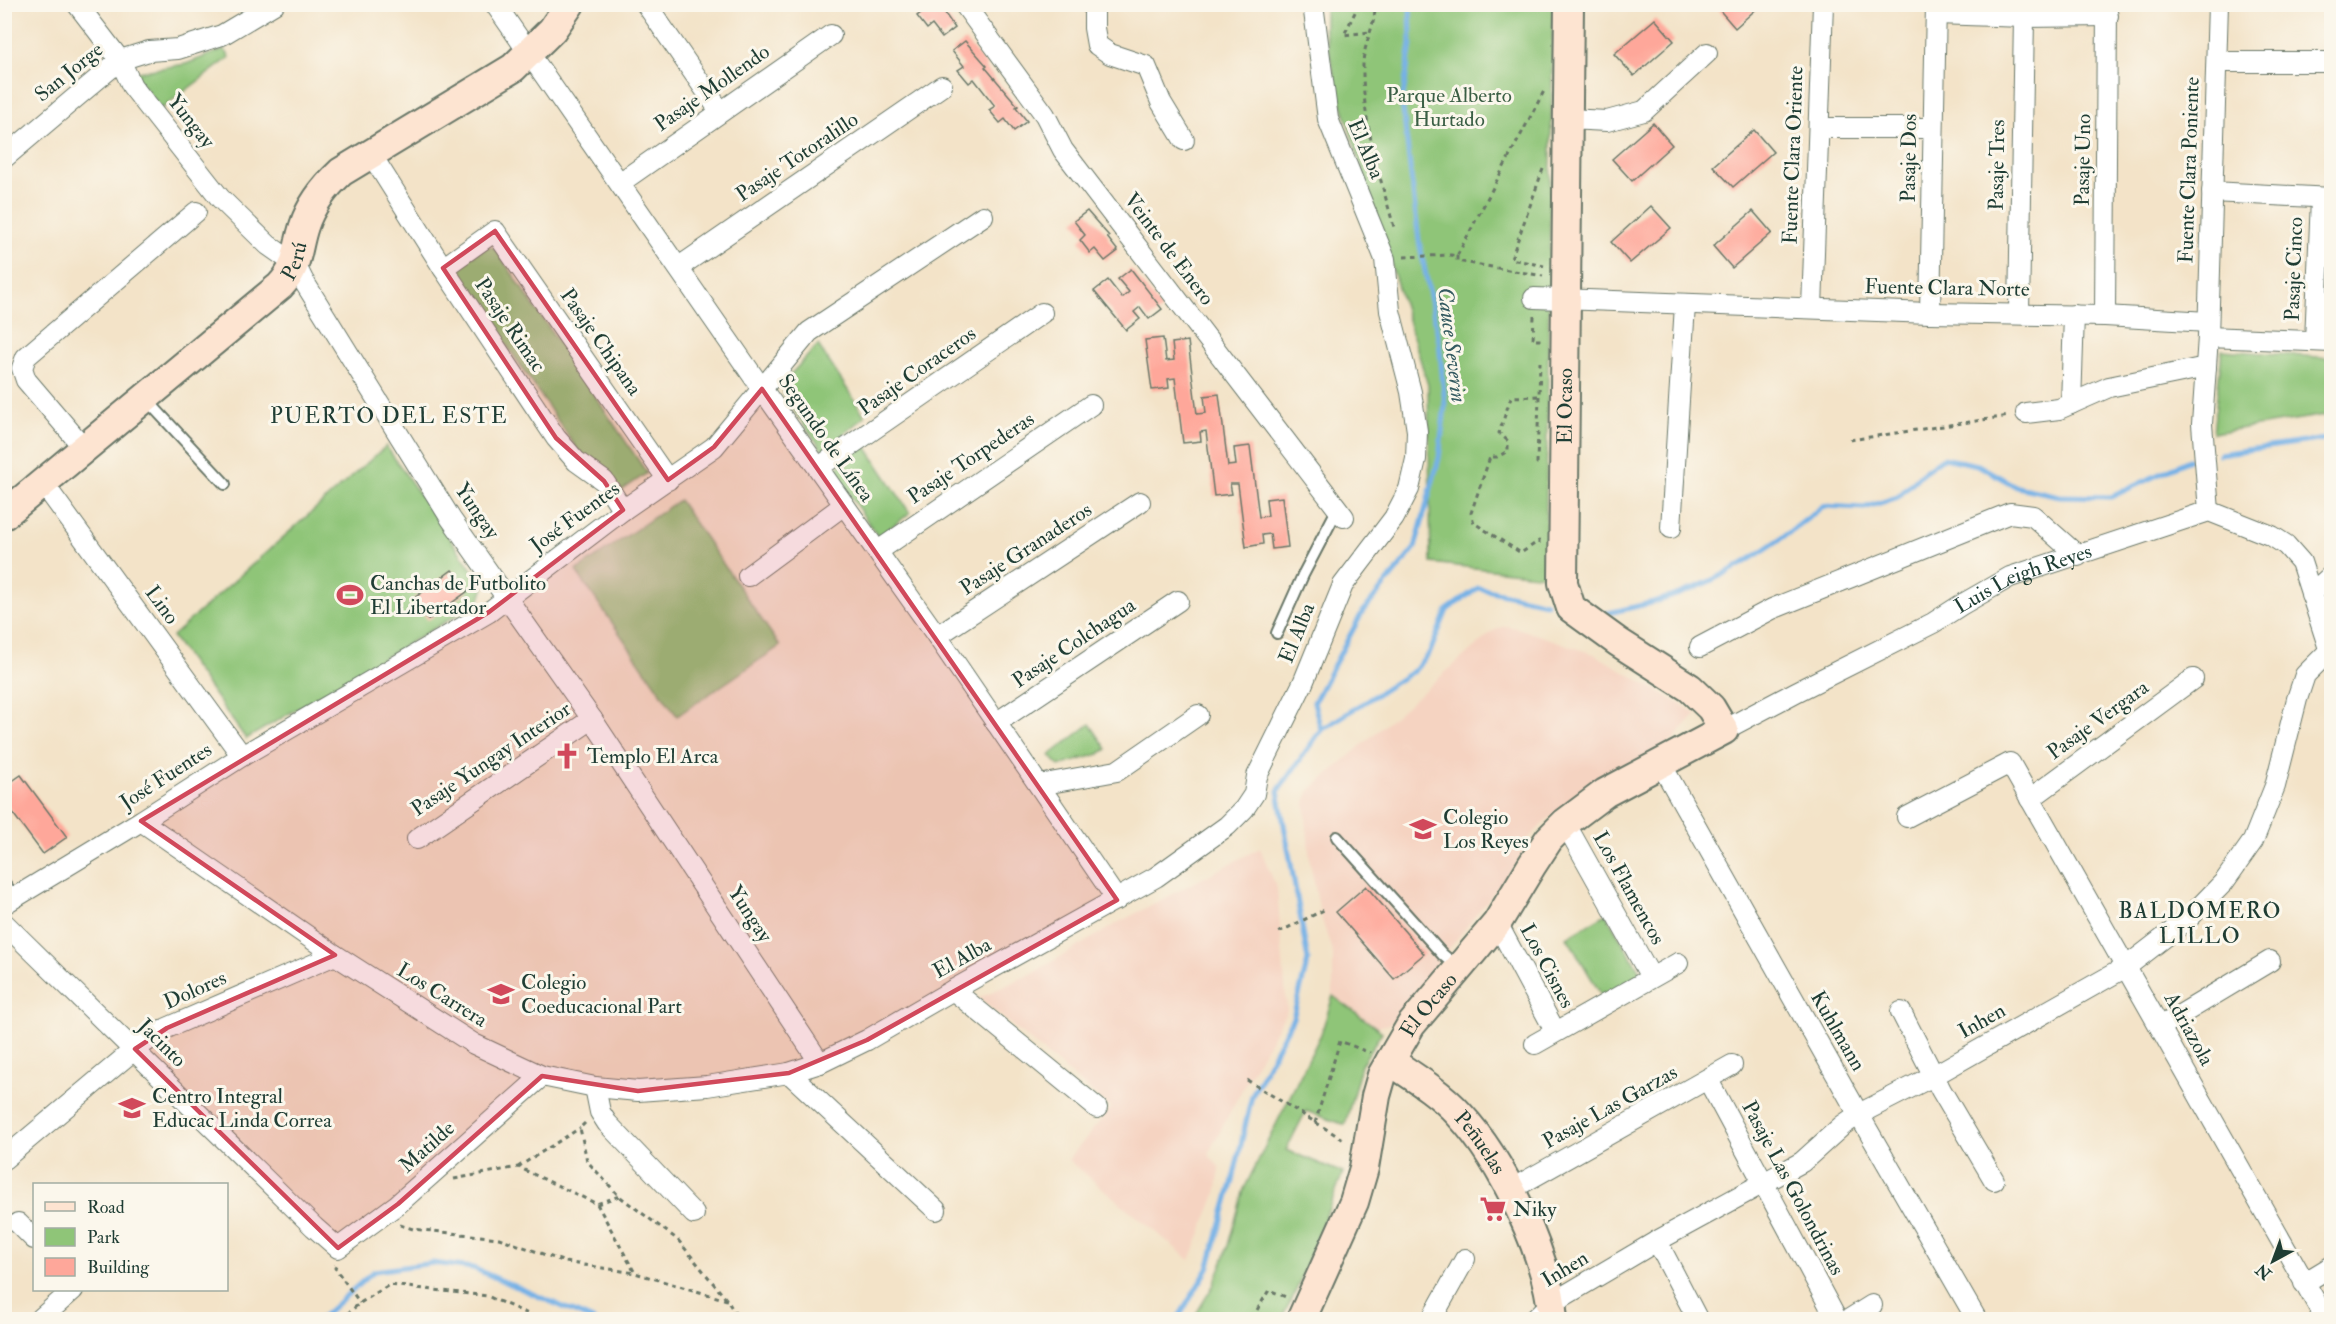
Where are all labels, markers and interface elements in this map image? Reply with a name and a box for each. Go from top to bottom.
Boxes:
street label: San Jorge [29,36,109,108]
street label: Pasaje Mollendo [649,38,775,138]
street label: Fuente Clara Oriente [1776,65,1810,245]
street label: Fuente Clara Poniente [2172,76,2206,264]
park label: Parque Alberto Hurtado [1386,82,1512,133]
street label: Yungay [161,88,221,154]
street label: Pasaje Totoralillo [730,106,864,208]
street label: Pasaje Dos [1895,113,1923,203]
street label: Pasaje Uno [2069,114,2097,206]
street label: El Alba [1341,115,1391,183]
street label: Pasaje Tres [1983,119,2011,211]
street label: Veinte de Enero [1118,187,1220,311]
street label: Pasaje Cinco [2279,216,2309,322]
street label: Perú [275,239,313,285]
street label: Pasaje Rimac [469,273,552,378]
street label: Fuente Clara Norte [1864,273,2030,303]
street label: Pasaje Chipana [554,283,648,401]
water label: Cauce Severin [1431,286,1473,404]
street label: Pasaje Coraceros [852,320,982,422]
street label: El Ocaso [1551,368,1579,445]
street label: Segundo de Línea [772,369,880,507]
district label: PUERTO DEL ESTE [270,402,508,430]
street label: Pasaje Torpederas [902,406,1040,510]
street label: José Fuentes [524,475,625,559]
street label: Yungay [448,478,506,545]
street label: Pasaje Granaderos [955,496,1097,602]
street label: Luis Leigh Reyes [1949,537,2095,620]
place label: Canchas de Futbolito El Libertador [370,570,546,621]
street label: Lino [139,580,185,630]
sports icon: Canchas de Futbolito El Libertador [335,580,365,610]
street label: Pasaje Colchagua [1007,592,1141,694]
street label: El Alba [1273,599,1321,667]
street label: Pasaje Vergara [2042,674,2155,766]
street label: Pasaje Yungay Interior [406,695,576,823]
street label: José Fuentes [114,736,217,816]
church icon: Templo El Arca [552,741,582,771]
place label: Templo El Arca [587,743,719,770]
place label: Colegio Los Reyes [1443,804,1529,855]
school or university icon: Colegio Los Reyes [1408,814,1438,844]
street label: Los Flamencos [1587,826,1671,950]
street label: Yungay [722,880,779,948]
district label: BALDOMERO LILLO [2118,897,2282,950]
street label: Los Cisnes [1514,919,1580,1013]
street label: El Alba [928,931,996,985]
street label: Los Carrera [392,957,493,1034]
street label: Dolores [159,964,231,1016]
street label: El Ocaso [1393,967,1463,1042]
place label: Colegio Coeducacional Part [521,969,682,1020]
school or university icon: Colegio Coeducacional Part [486,979,516,1009]
street label: Kuhlmann [1804,986,1872,1076]
street label: Adriazola [2157,987,2220,1071]
street label: Inhen [1954,997,2011,1045]
street label: Jacinto [131,1012,192,1073]
street label: Pasaje Las Garzas [1538,1059,1682,1155]
place label: Centro Integral Educac Linda Correa [152,1083,332,1134]
school or university icon: Centro Integral Educac Linda Correa [117,1093,147,1123]
street label: Pasaje Las Golondrinas [1736,1096,1850,1280]
street label: Peñuelas [1449,1105,1512,1179]
street label: Matilde [394,1115,461,1179]
legend [33,1183,228,1291]
supermarket icon: Niky [1478,1194,1508,1224]
text: Road [87,1196,125,1219]
place label: Niky [1513,1196,1557,1223]
text: Park [87,1226,120,1249]
north arrow [2243,1231,2303,1291]
street label: Inhen [1537,1244,1593,1293]
text: Building [87,1256,150,1279]
text: N [2251,1259,2277,1284]

